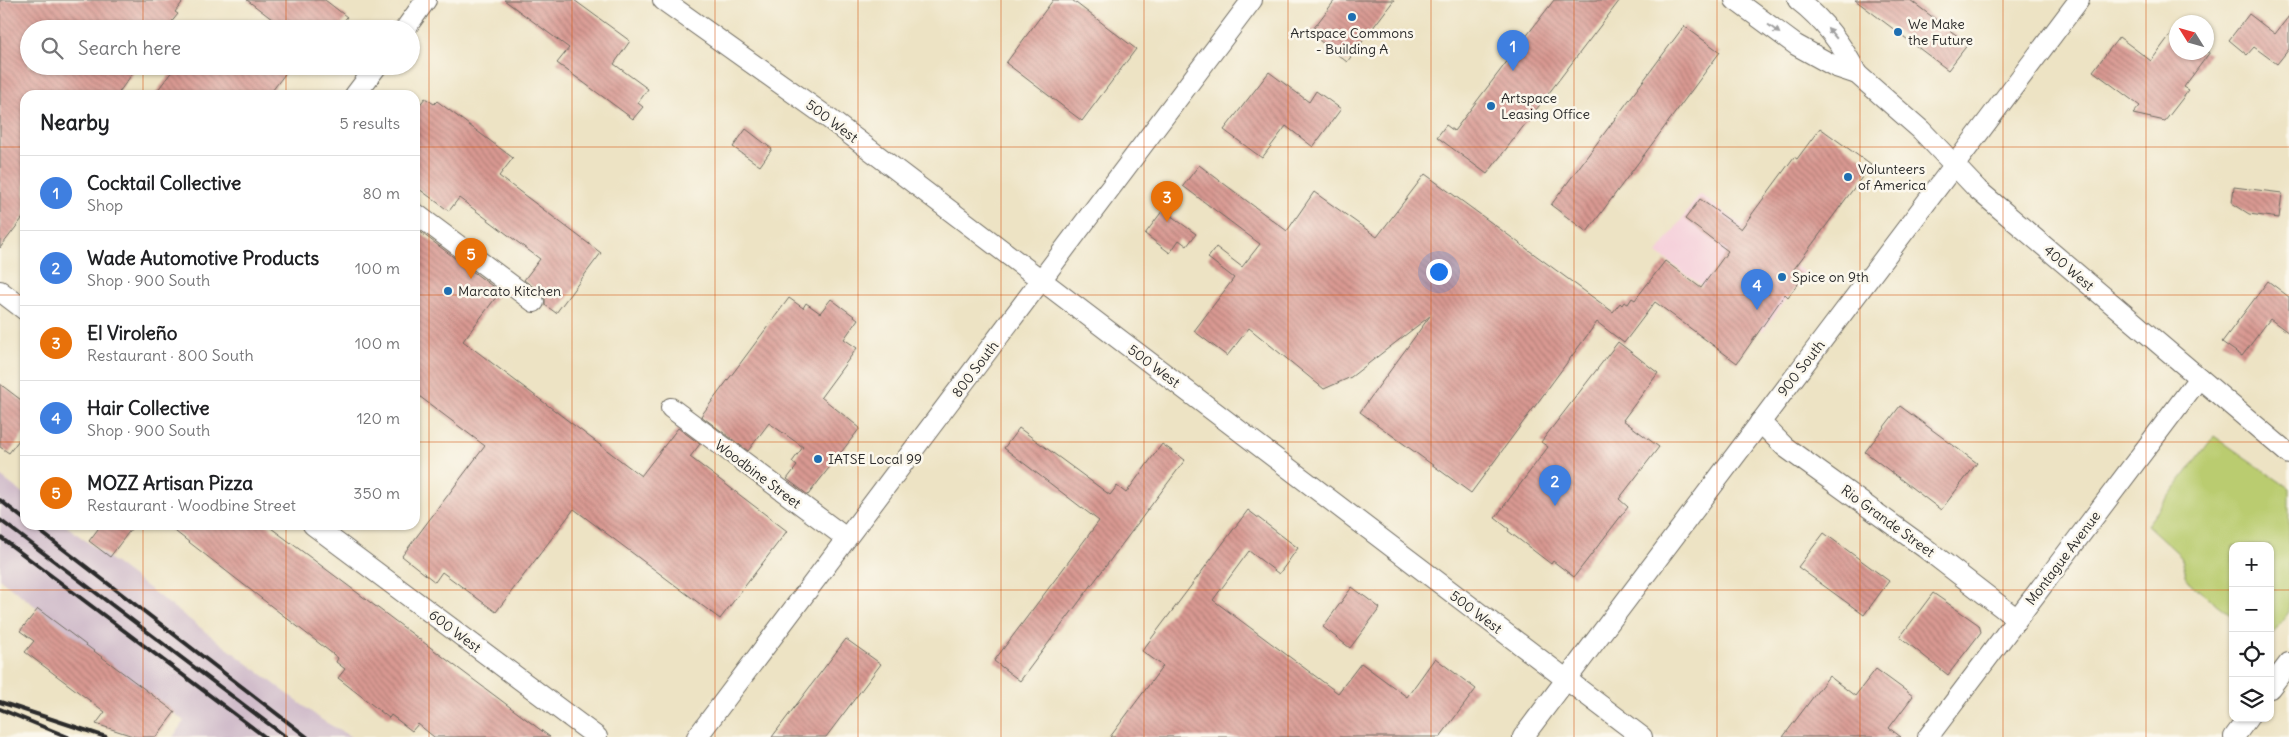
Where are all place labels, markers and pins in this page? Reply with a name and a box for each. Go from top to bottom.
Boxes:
marker: Artspace Commons - Building A [1346,11,1358,23]
place label: We Make the Future [1908,15,1973,49]
place label: Artspace Commons - Building A [1290,24,1414,58]
marker: We Make the Future [1892,26,1904,38]
pin: 1 [1497,30,1529,71]
place label: Artspace Leasing Office [1501,89,1590,123]
marker: Artspace Leasing Office [1485,100,1497,112]
place label: Volunteers of America [1858,160,1926,194]
marker: Volunteers of America [1842,171,1854,183]
pin: 3 [1151,181,1183,222]
pin: 5 [455,238,487,279]
place label: Spice on 9th [1792,268,1869,286]
pin: 4 [1741,269,1773,310]
marker: Spice on 9th [1776,271,1788,283]
place label: Marcato Kitchen [458,282,561,300]
marker: Marcato Kitchen [442,285,454,297]
place label: IATSE Local 99 [828,450,922,468]
marker: IATSE Local 99 [812,453,824,465]
pin: 2 [1539,465,1571,506]

